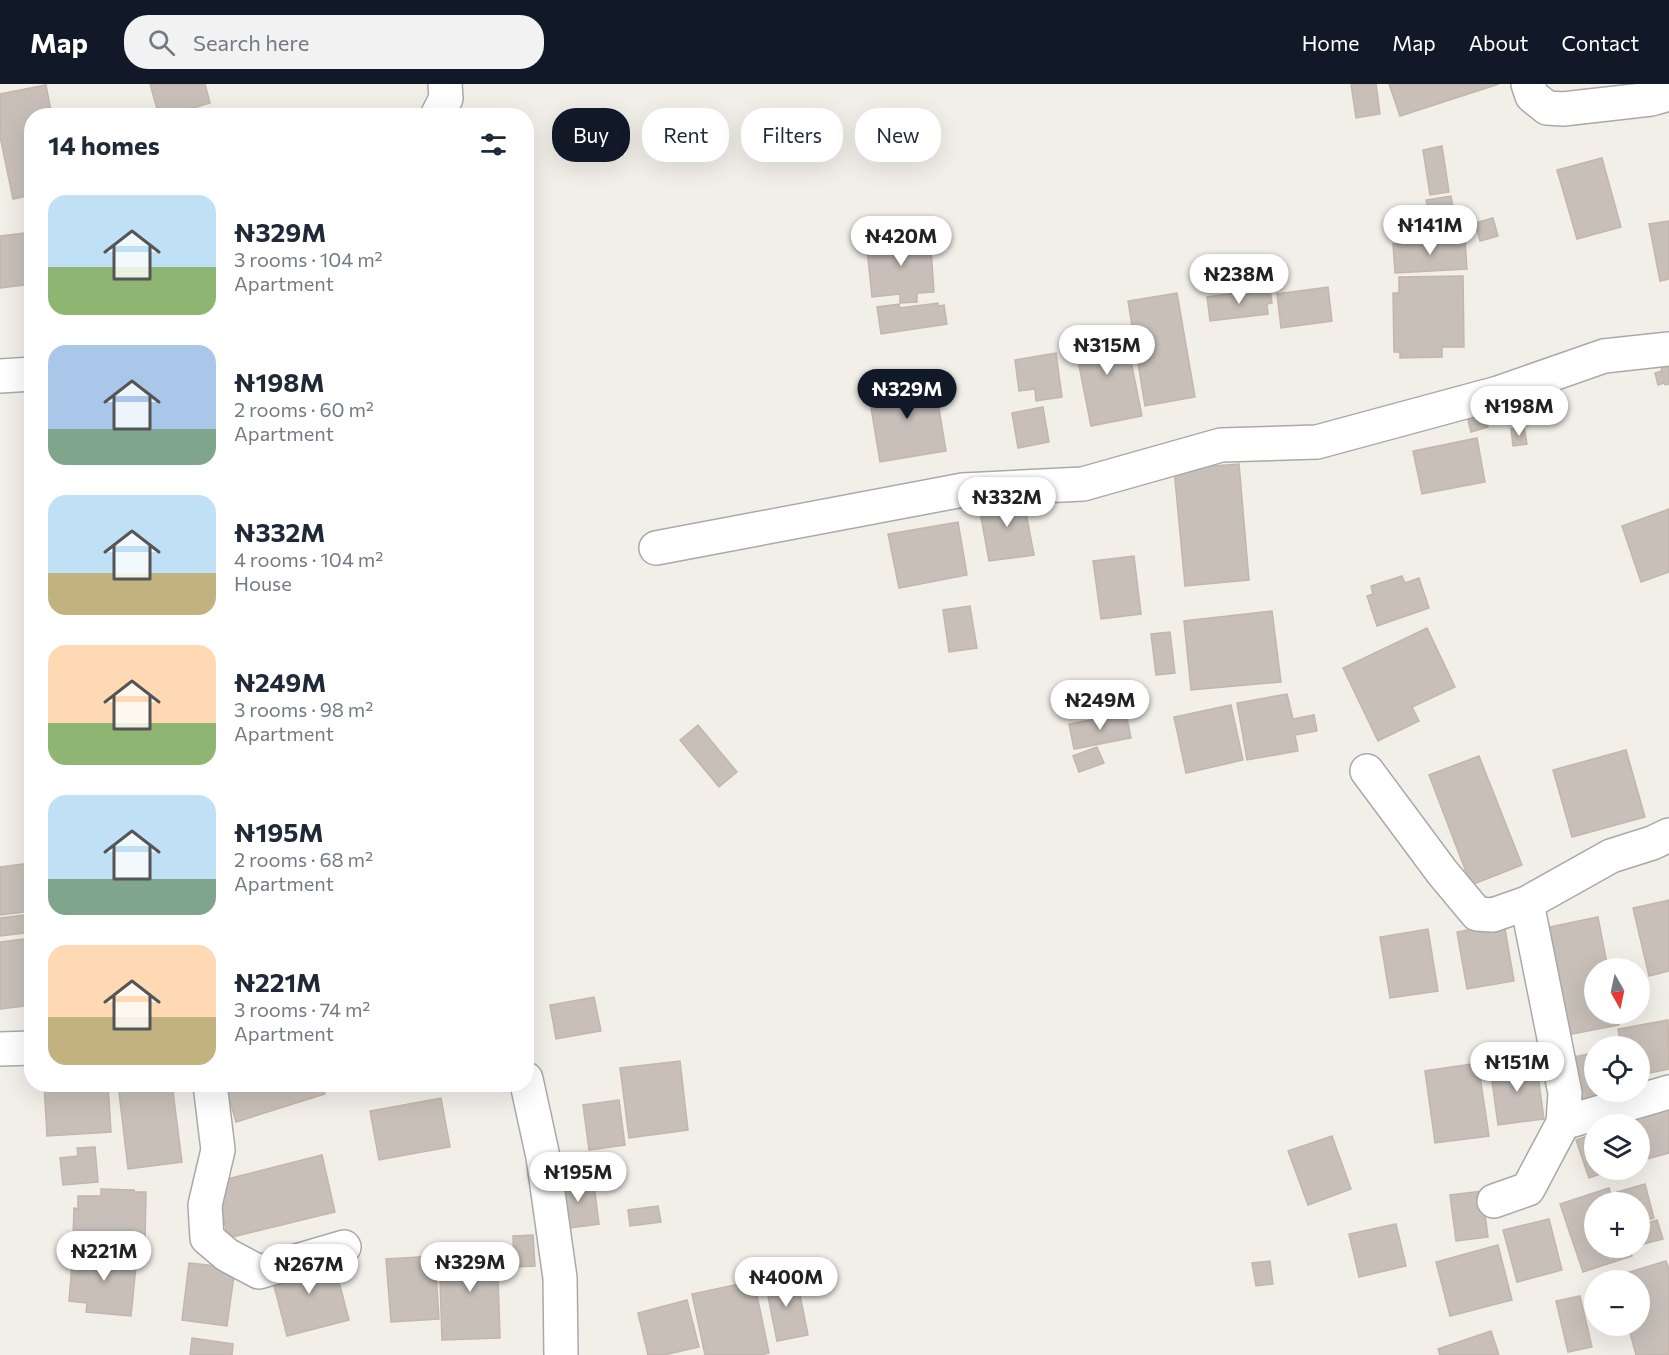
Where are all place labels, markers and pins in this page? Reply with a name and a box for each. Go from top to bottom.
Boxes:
pin: ₦141M [1388,205,1472,256]
pin: ₦420M [859,216,943,267]
pin: ₦238M [1197,254,1281,305]
pin: ₦315M [1065,325,1149,376]
pin: ₦329M [865,369,949,420]
pin: ₦198M [1477,386,1561,437]
pin: ₦332M [965,477,1049,528]
pin: ₦249M [1058,680,1142,731]
pin: ₦151M [1475,1042,1559,1093]
pin: ₦195M [536,1152,620,1203]
pin: ₦221M [62,1231,146,1282]
pin: ₦329M [428,1242,512,1293]
pin: ₦267M [267,1244,351,1295]
pin: ₦400M [744,1257,828,1308]

